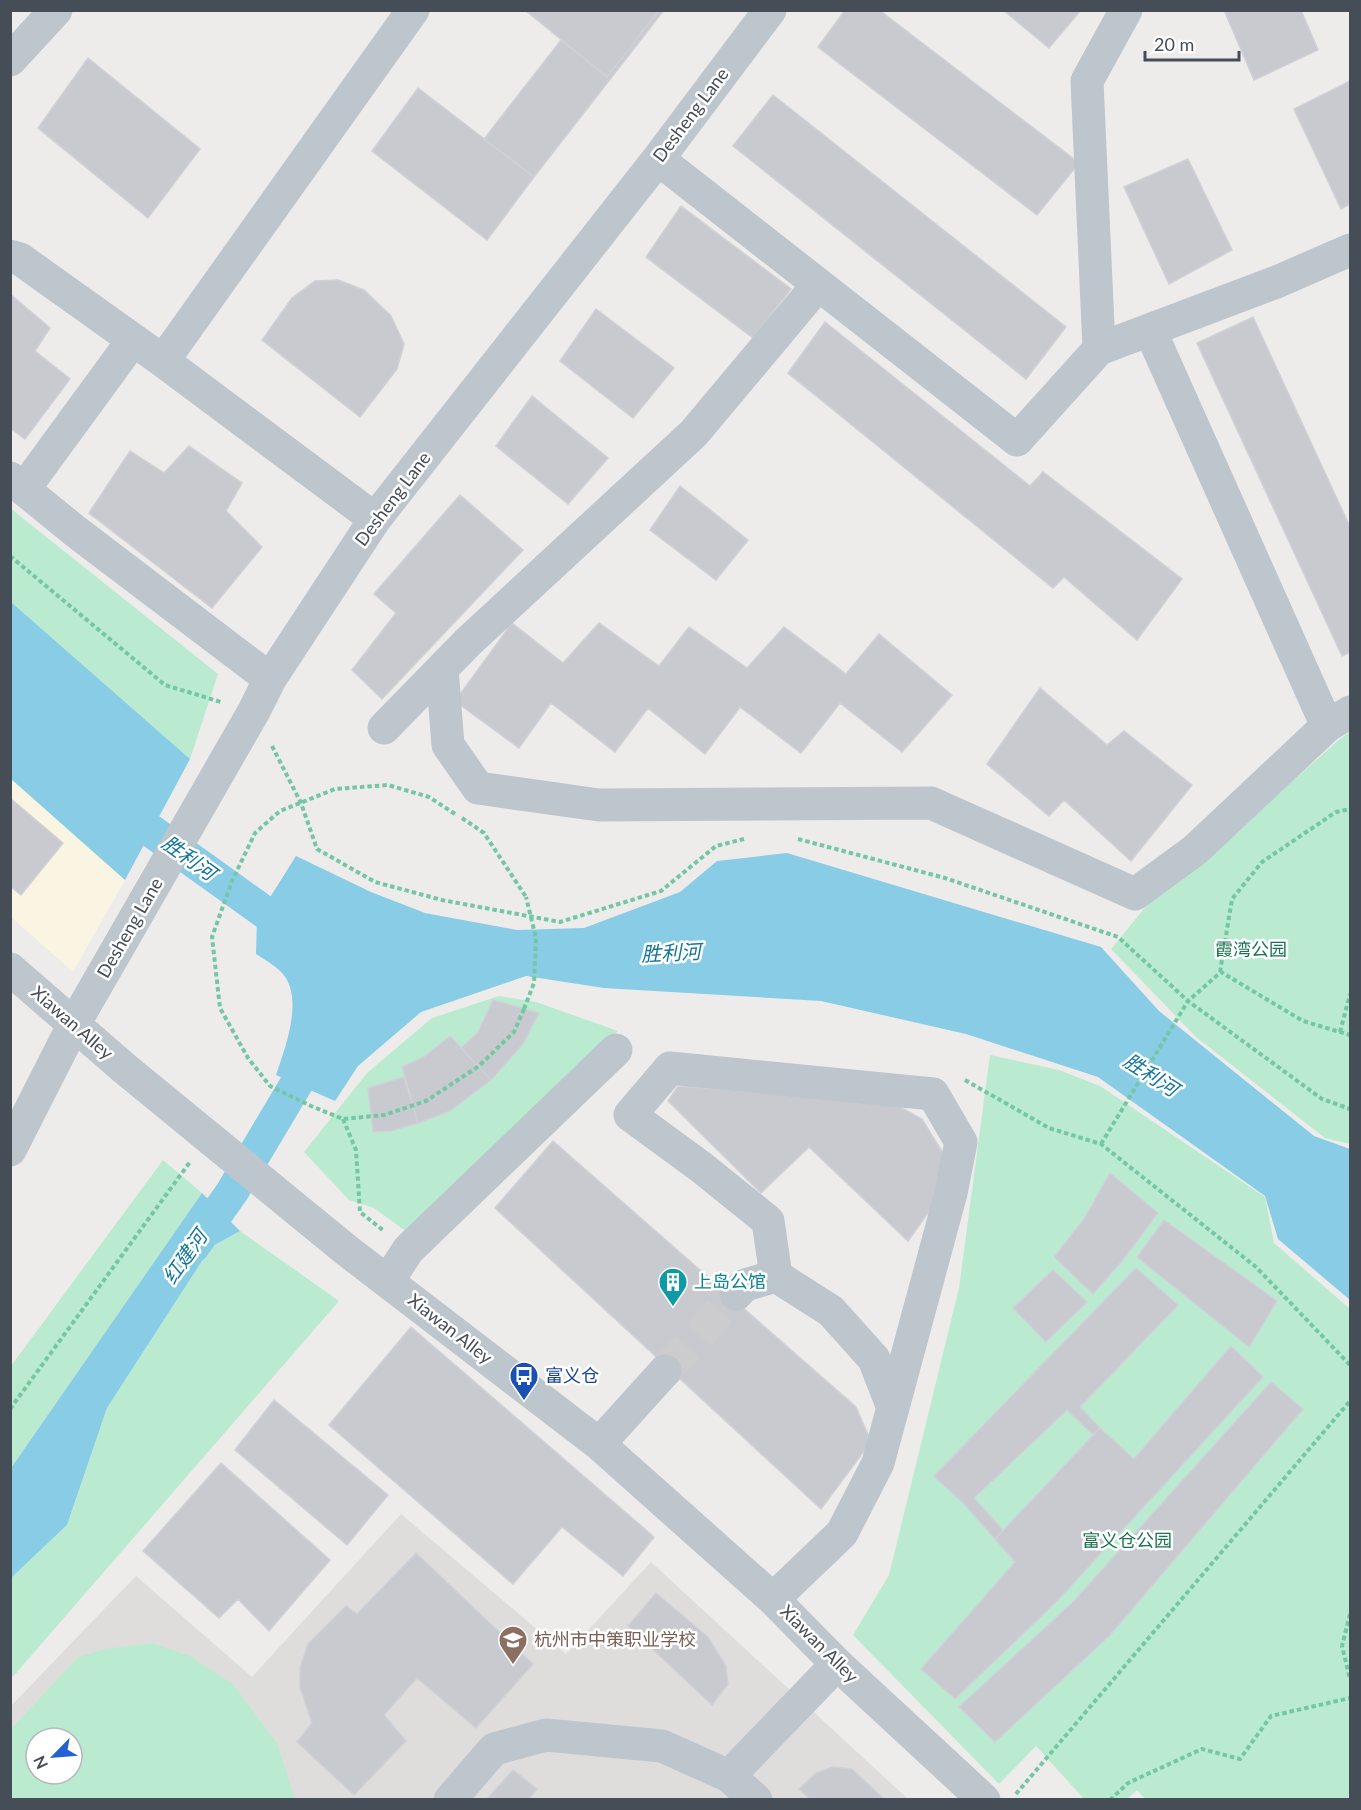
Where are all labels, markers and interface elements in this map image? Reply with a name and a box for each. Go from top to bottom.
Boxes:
scale bar [1145,24,1240,62]
text: 20 m [1154,33,1194,55]
street label: Desheng Lane [648,63,733,166]
street label: Desheng Lane [350,447,435,550]
water label: 胜利河 [158,830,224,887]
street label: Desheng Lane [92,873,167,982]
water label: 胜利河 [640,938,706,966]
park label: 霞湾公园 [1215,938,1287,960]
street label: Xiawan Alley [27,981,119,1064]
water label: 胜利河 [1120,1048,1187,1103]
water label: 红建河 [157,1222,214,1288]
building icon: 上岛公馆 [657,1266,689,1308]
place label: 上岛公馆 [694,1270,766,1292]
street label: Xiawan Alley [404,1288,498,1368]
bus stop icon: 富义仓 [508,1360,540,1402]
place label: 富义仓 [545,1364,599,1386]
park label: 富义仓公园 [1082,1529,1172,1551]
street label: Xiawan Alley [776,1600,864,1687]
school or university icon: 杭州市中策职业学校 [497,1624,529,1666]
place label: 杭州市中策职业学校 [534,1628,696,1650]
north arrow [24,1726,84,1786]
text: N [29,1753,51,1772]

